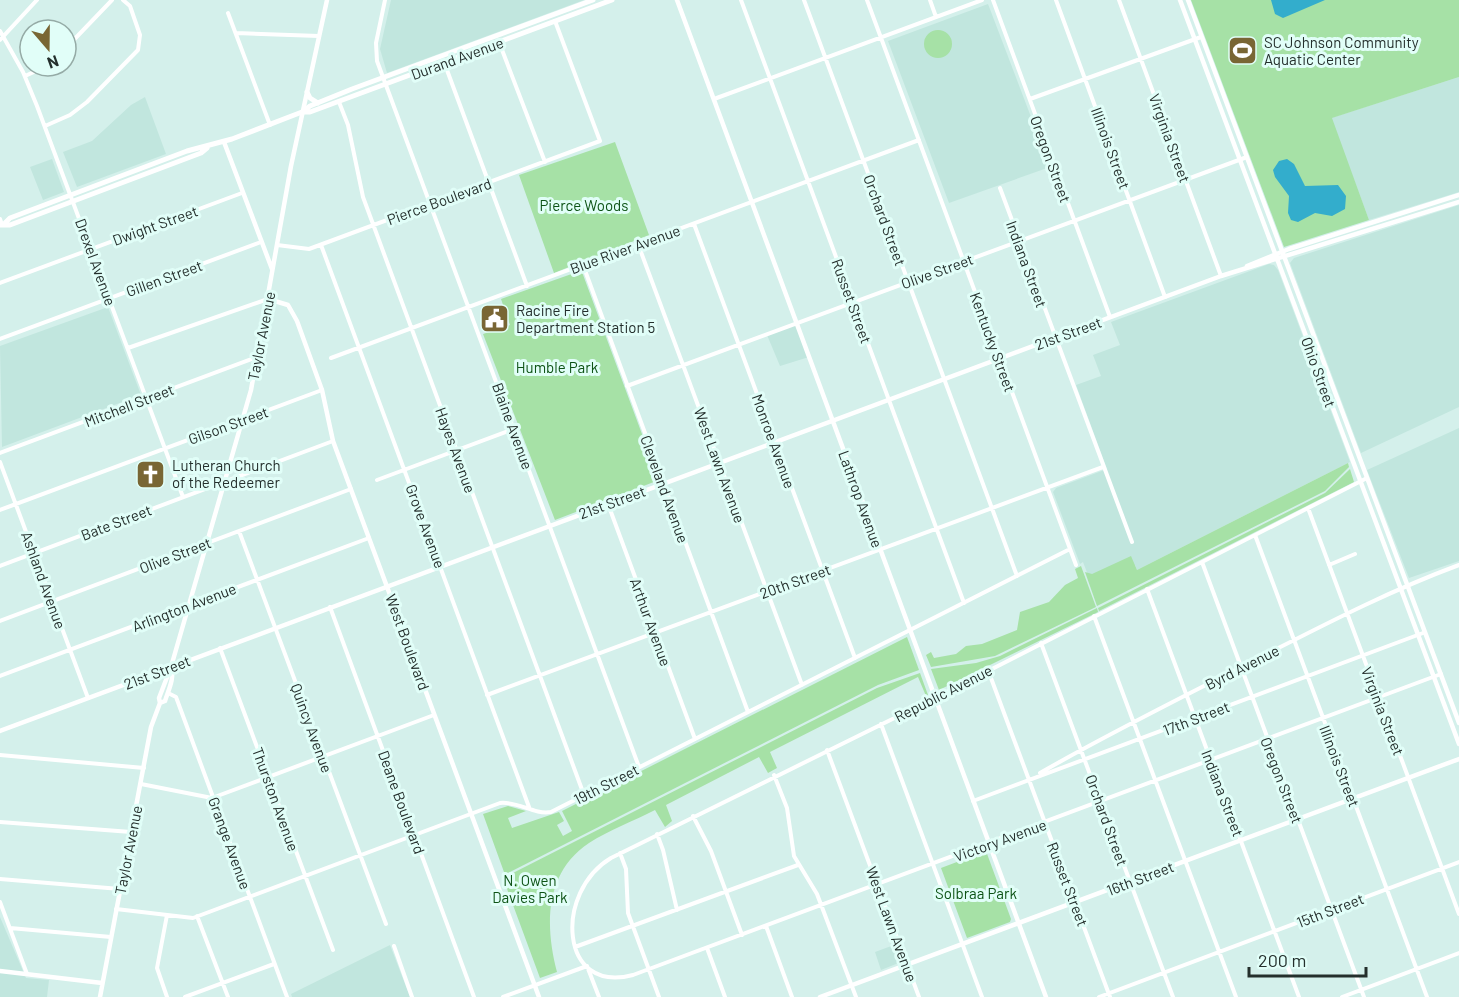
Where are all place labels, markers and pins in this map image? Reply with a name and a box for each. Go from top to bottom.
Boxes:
place label: SC Johnson Community Aquatic Center [1264,33,1419,68]
sports icon: SC Johnson Community Aquatic Center [1227,35,1259,67]
place label: Racine Fire Department Station 5 [516,301,655,336]
public building icon: Racine Fire Department Station 5 [479,303,511,335]
place label: Lutheran Church of the Redeemer [172,456,281,491]
church icon: Lutheran Church of the Redeemer [135,458,167,490]

